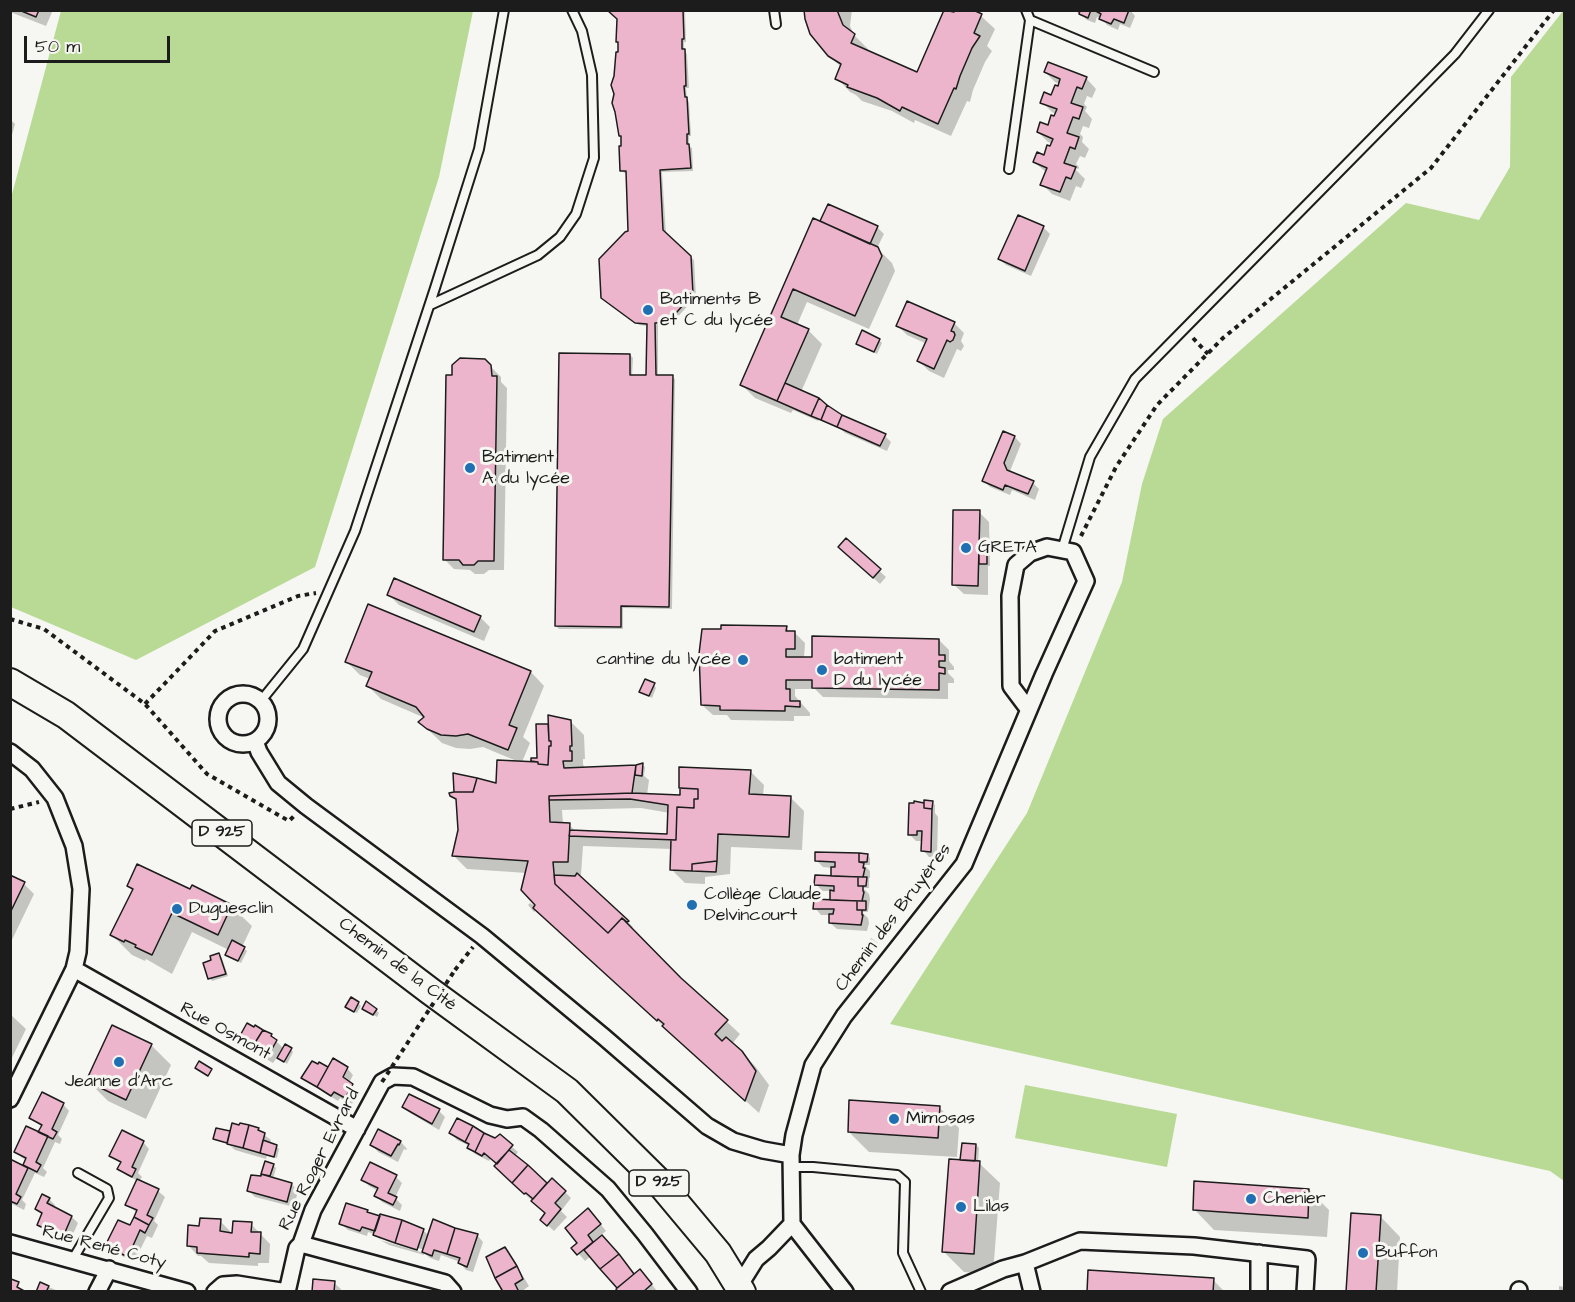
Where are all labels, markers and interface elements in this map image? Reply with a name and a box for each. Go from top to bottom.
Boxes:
scale bar [27,24,172,62]
text: 50 m [35,34,80,59]
place label: Batiments B et C du lycée [660,289,773,332]
marker: Batiments B et C du lycée [641,303,655,317]
place label: Batiment A du lycée [482,447,570,490]
marker: Batiment A du lycée [463,461,477,475]
place label: GRETA [978,537,1037,559]
marker: GRETA [959,541,973,555]
place label: cantine du lycée [596,649,731,671]
place label: batiment D du lycée [834,649,922,692]
marker: cantine du lycée [736,653,750,667]
marker: batiment D du lycée [815,663,829,677]
road number: D 925 [192,820,252,846]
street label: Chemin des Bruyères [831,840,957,996]
place label: Collège Claude Delvincourt [704,884,821,926]
place label: Duguesclin [189,898,273,920]
marker: Collège Claude Delvincourt [685,898,699,912]
marker: Duguesclin [170,902,184,916]
street label: Chemin de la Cité [334,914,460,1016]
street label: Rue Osmont [176,998,274,1066]
marker: Jeanne d'Arc [112,1055,126,1069]
place label: Jeanne d'Arc [65,1071,173,1093]
street label: Rue Roger Evrard [275,1085,365,1235]
place label: Mimosas [906,1108,975,1130]
marker: Mimosas [887,1112,901,1126]
road number: D 925 [629,1170,689,1196]
place label: Chenier [1263,1188,1326,1210]
marker: Chenier [1244,1192,1258,1206]
place label: Lilas [973,1196,1009,1218]
marker: Lilas [954,1200,968,1214]
street label: Rue René Coty [40,1221,168,1275]
place label: Buffon [1375,1242,1437,1264]
marker: Buffon [1356,1246,1370,1260]

